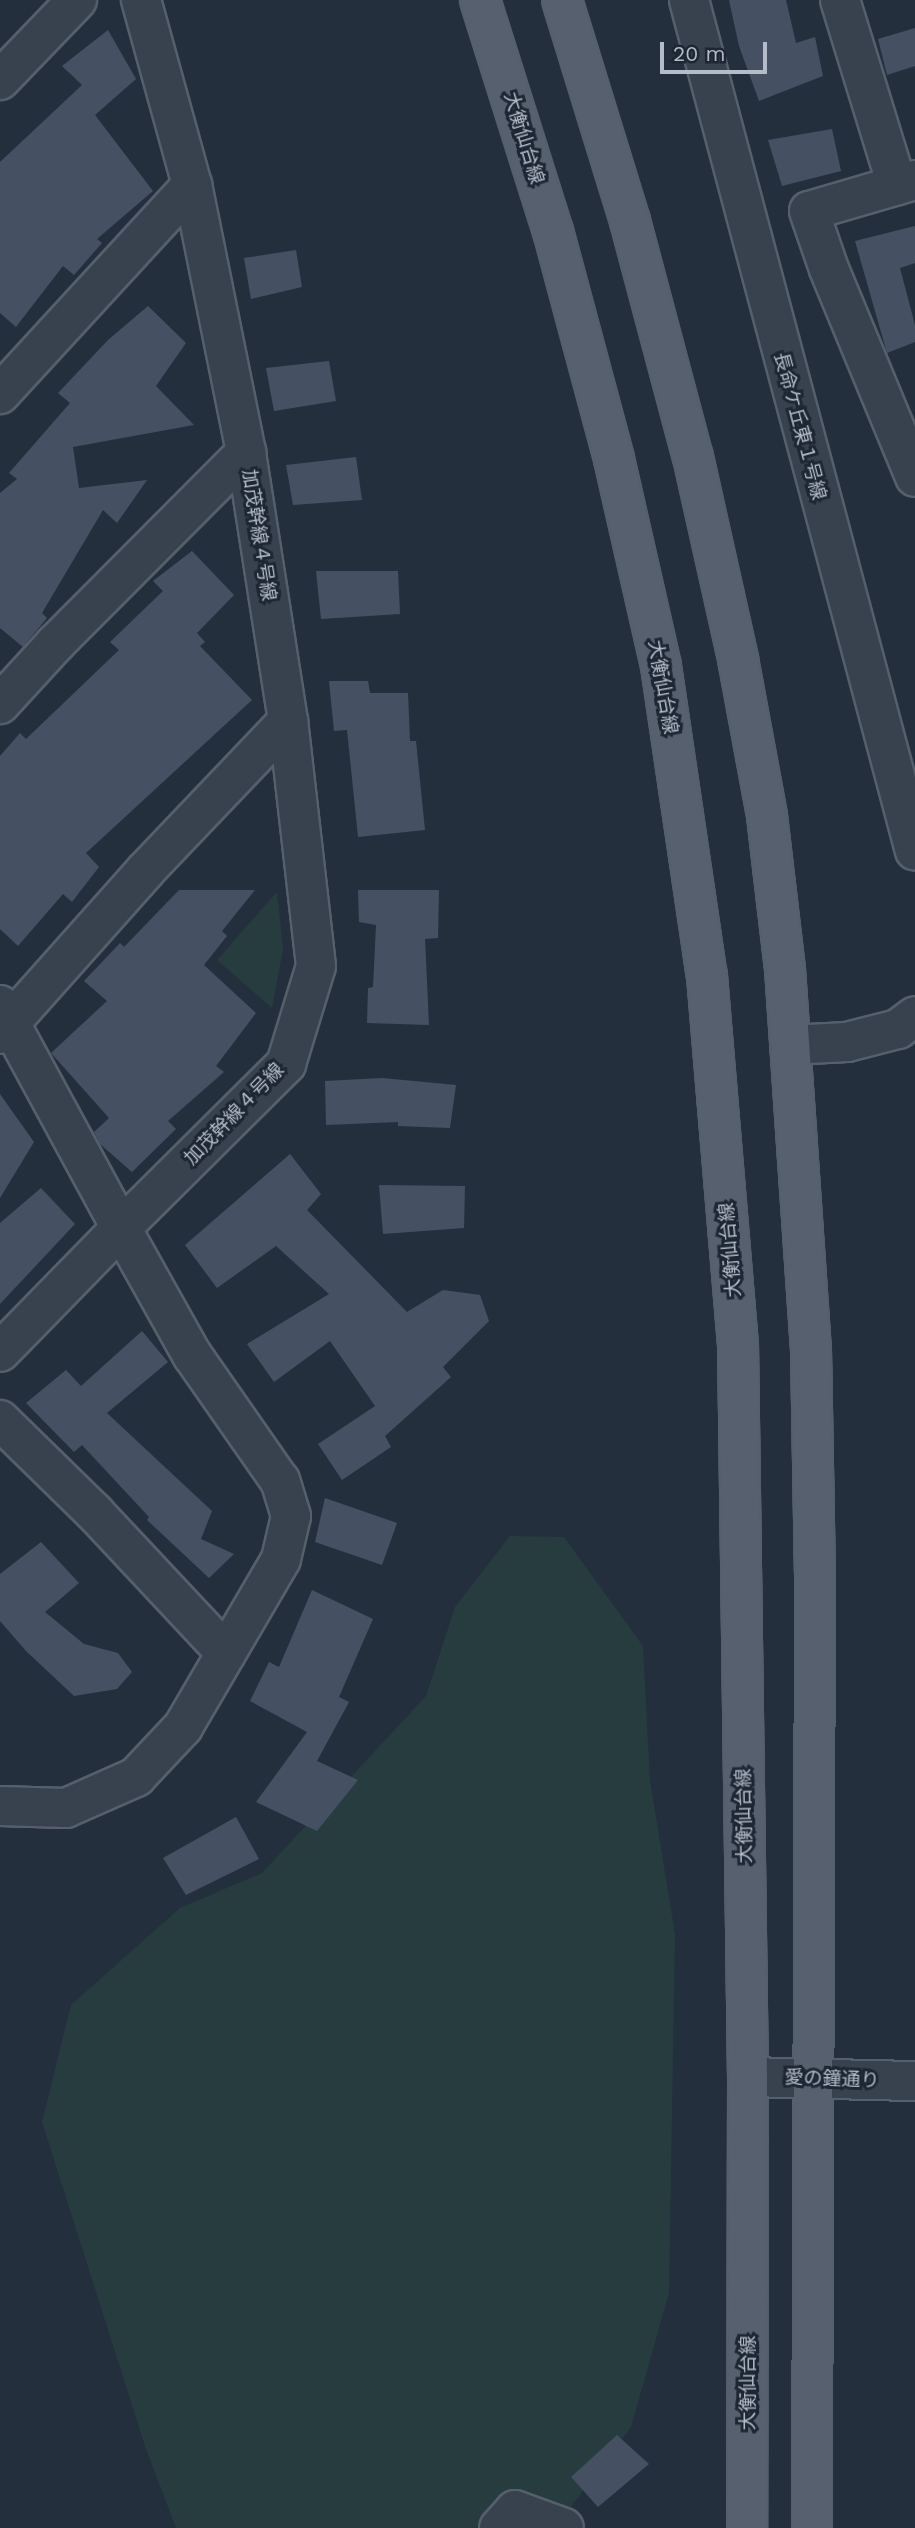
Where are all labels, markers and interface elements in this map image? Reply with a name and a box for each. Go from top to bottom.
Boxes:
scale bar [663,28,770,72]
text: 20 m [673,41,725,66]
street label: 大衡仙台線 [499,89,549,187]
street label: 長命ケ丘東１号線 [769,350,831,502]
street label: 加茂幹線４号線 [237,468,281,602]
street label: 大衡仙台線 [644,638,682,736]
street label: 加茂幹線４号線 [180,1058,288,1170]
street label: 大衡仙台線 [715,1202,745,1298]
street label: 大衡仙台線 [732,1768,756,1864]
street label: 愛の鐘通り [784,2066,880,2092]
street label: 大衡仙台線 [737,2336,759,2430]

